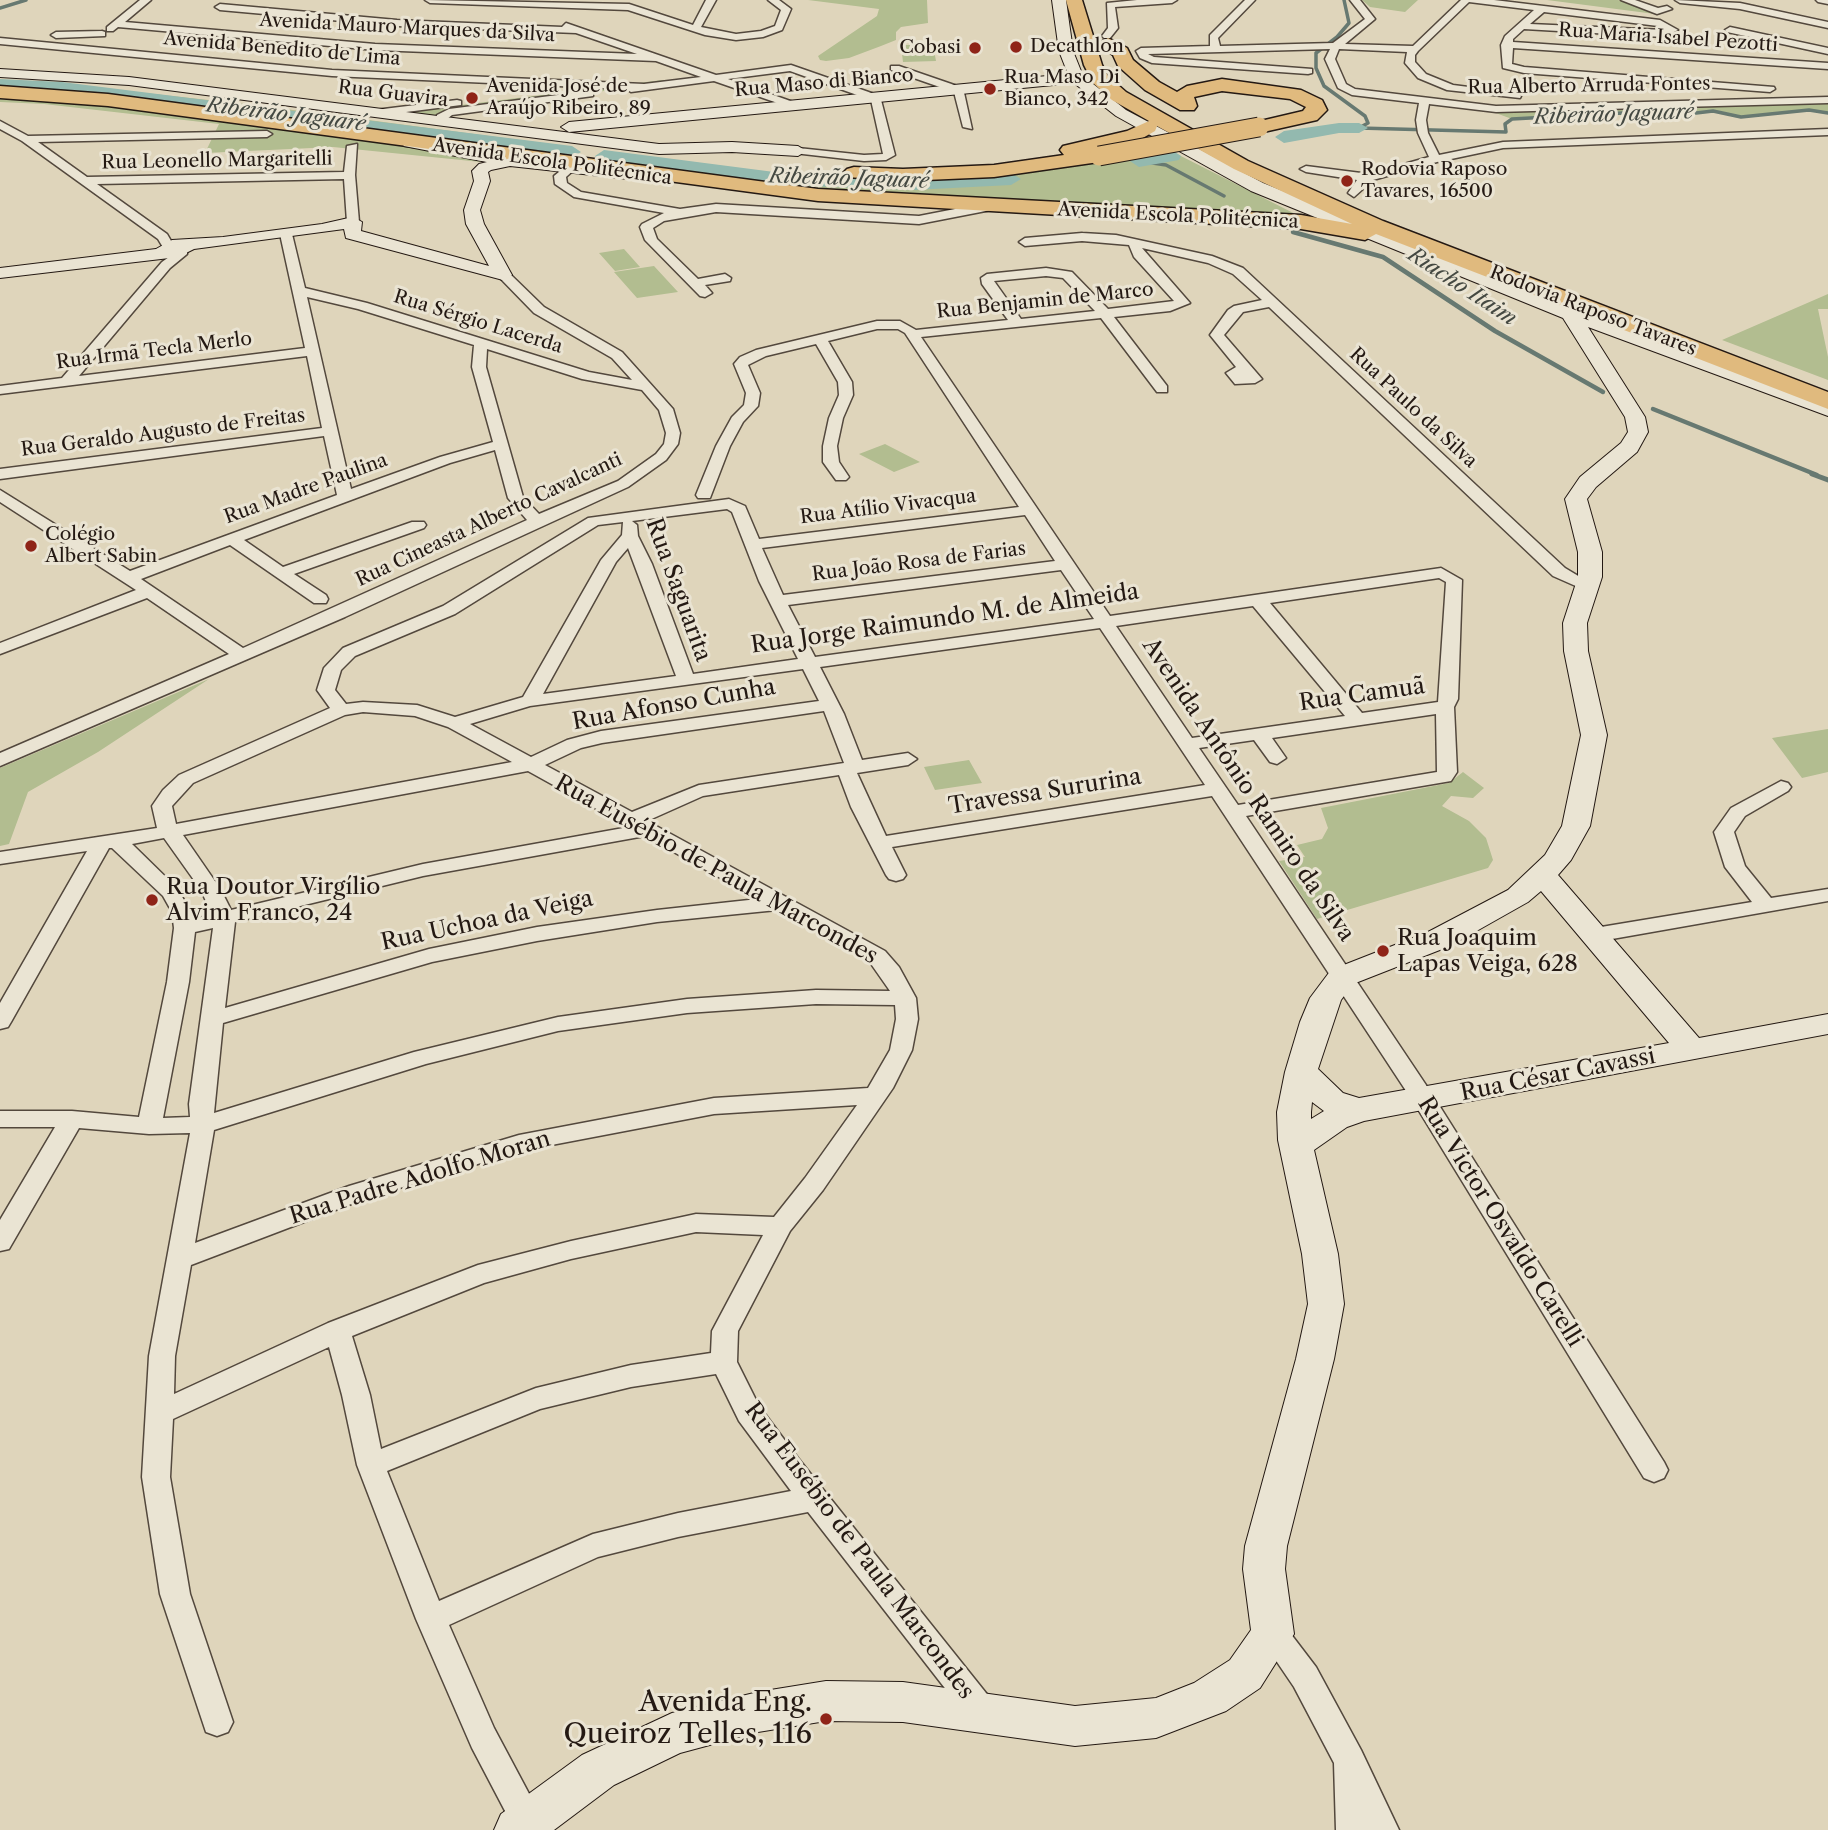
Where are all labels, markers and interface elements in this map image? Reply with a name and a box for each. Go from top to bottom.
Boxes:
street label: Avenida Mauro Marques da Silva [259,9,555,47]
street label: Rua Maria Isabel Pezotti [1557,19,1779,57]
street label: Avenida Benedito de Lima [162,27,402,71]
place label: Decathlon [1030,36,1124,58]
place label: Cobasi [899,37,961,59]
marker: Decathlon [1008,39,1024,55]
marker: Cobasi [967,40,983,56]
street label: Rua Maso di Bianco [734,64,914,102]
place label: Rua Maso Di Bianco, 342 [1004,67,1120,111]
street label: Rua Alberto Arruda Fontes [1467,72,1711,100]
street label: Rua Guavira [336,76,450,112]
place label: Avenida José de Araújo Ribeiro, 89 [486,76,651,120]
marker: Rua Maso Di Bianco, 342 [982,81,998,97]
marker: Avenida José de Araújo Ribeiro, 89 [464,90,480,106]
water label: Ribeirão Jaguaré [205,93,367,137]
water label: Ribeirão Jaguaré [1534,100,1694,130]
street label: Avenida Escola Politécnica [431,134,673,190]
street label: Rua Leonello Margaritelli [101,148,333,174]
place label: Rodovia Raposo Tavares, 16500 [1361,159,1507,203]
water label: Ribeirão Jaguaré [769,164,929,194]
marker: Rodovia Raposo Tavares, 16500 [1339,173,1355,189]
street label: Avenida Escola Politécnica [1057,198,1299,234]
water label: Riacho Itaim [1403,242,1521,332]
street label: Rodovia Raposo Tavares [1486,261,1700,361]
street label: Rua Benjamin de Marco [935,278,1155,324]
street label: Rua Sérgio Lacerda [391,285,565,359]
street label: Rua Irmã Tecla Merlo [55,328,253,374]
street label: Rua Paulo da Silva [1344,343,1482,473]
street label: Rua Geraldo Augusto de Freitas [20,404,306,462]
street label: Rua Cineasta Alberto Cavalcanti [352,448,626,592]
street label: Rua Madre Paulina [221,449,391,529]
street label: Rua Atílio Vivacqua [799,485,977,529]
street label: Rua Saguarita [639,515,717,665]
place label: Colégio Albert Sabin [45,524,157,568]
marker: Colégio Albert Sabin [23,538,39,554]
street label: Rua João Rosa de Farias [811,538,1027,586]
street label: Rua Jorge Raimundo M. de Almeida [749,578,1141,660]
street label: Avenida Antônio Ramiro da Silva [1136,633,1360,947]
street label: Rua Camuã [1297,673,1427,717]
street label: Rua Afonso Cunha [570,674,778,736]
street label: Travessa Sururina [947,763,1143,821]
street label: Rua Eusébio de Paula Marcondes [550,770,882,970]
place label: Rua Doutor Virgílio Alvim Franco, 24 [166,873,380,927]
street label: Rua Uchoa da Veiga [378,885,596,957]
marker: Rua Doutor Virgílio Alvim Franco, 24 [144,892,160,908]
place label: Rua Joaquim Lapas Veiga, 628 [1397,924,1578,978]
marker: Rua Joaquim Lapas Veiga, 628 [1375,943,1391,959]
street label: Rua César Cavassi [1458,1043,1658,1107]
street label: Rua Victor Osvaldo Carelli [1412,1092,1588,1352]
street label: Rua Padre Adolfo Moran [286,1125,554,1231]
street label: Rua Eusébio de Paula Marcondes [738,1397,980,1705]
place label: Avenida Eng. Queiroz Telles, 116 [564,1686,812,1752]
marker: Avenida Eng. Queiroz Telles, 116 [818,1711,834,1727]

